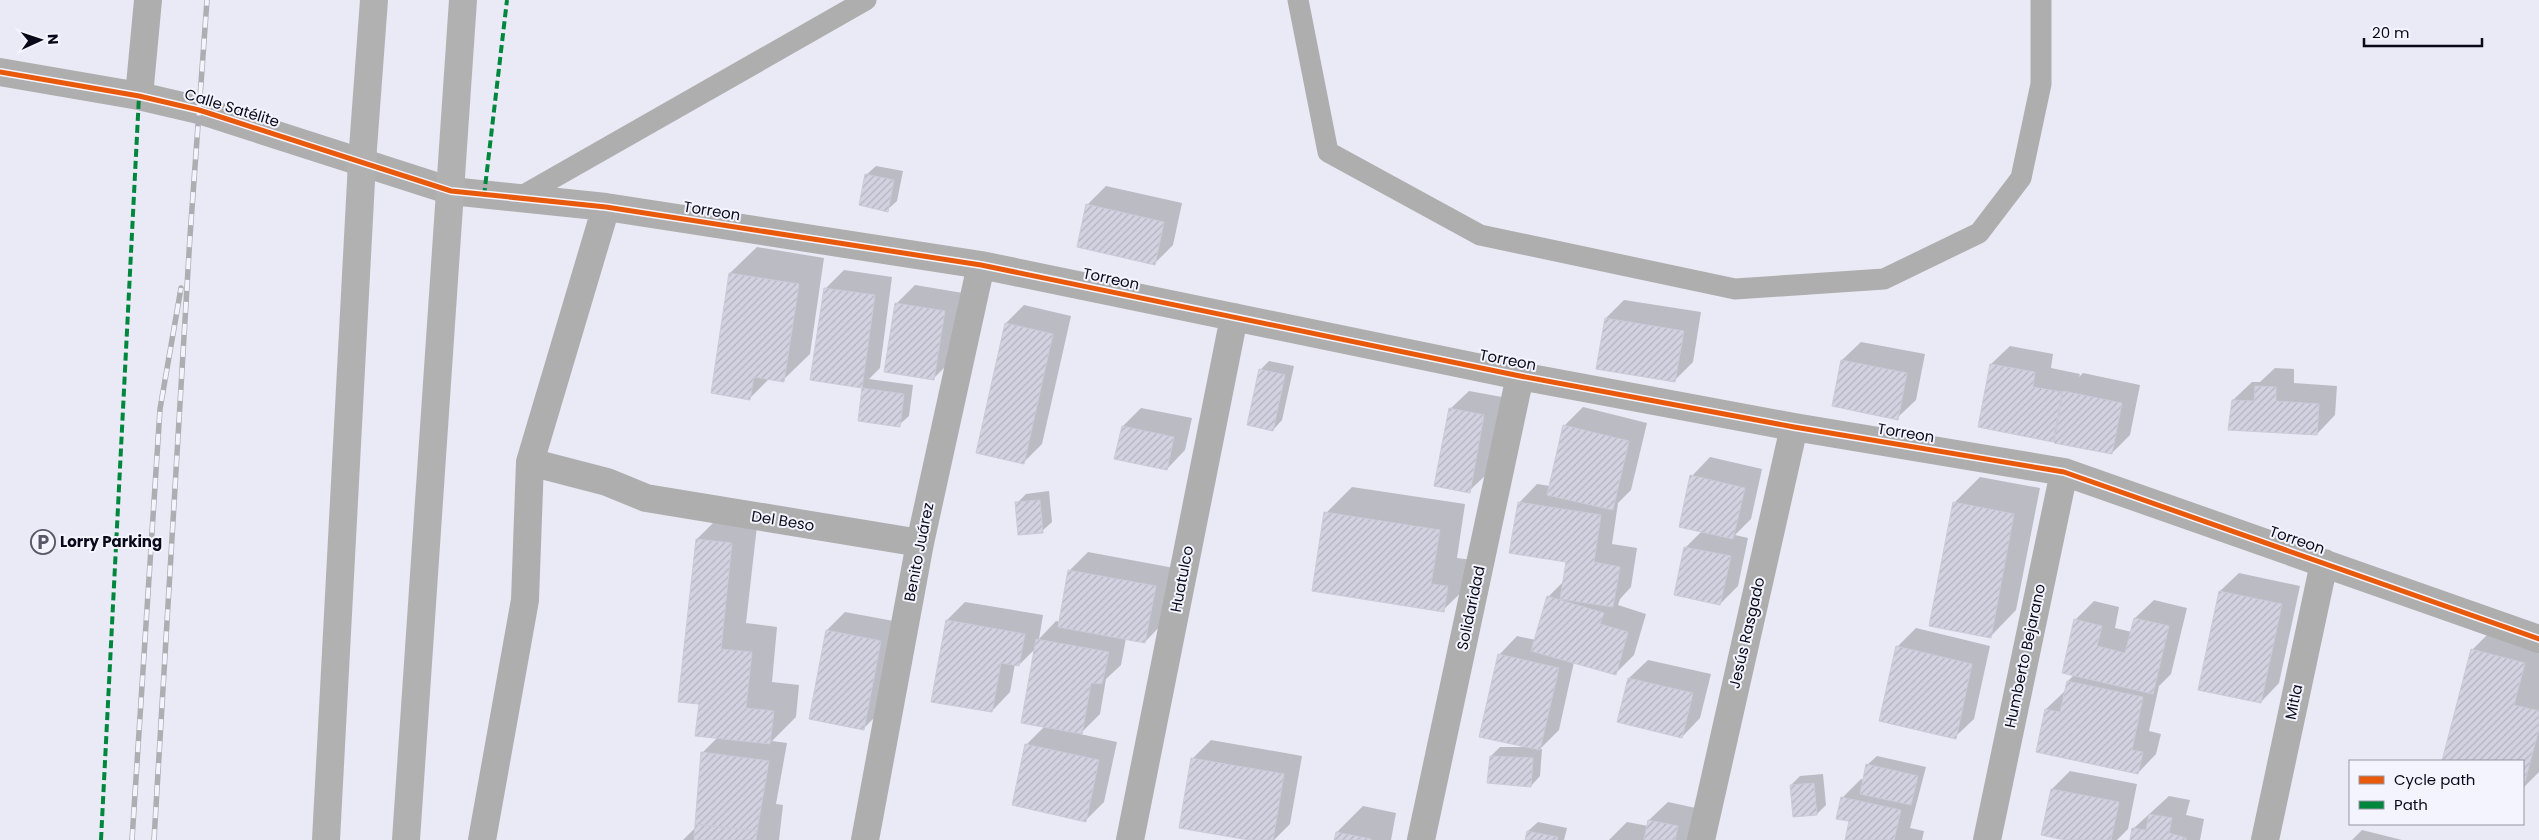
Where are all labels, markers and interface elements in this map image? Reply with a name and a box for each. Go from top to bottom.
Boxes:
north arrow [15,15,65,65]
scale bar [2364,15,2482,47]
text: 20 m [2372,22,2410,43]
text: N [43,34,63,45]
street label: Calle Satélite [182,83,282,132]
street label: Torreon [682,196,742,225]
street label: Torreon [1081,262,1141,295]
street label: Torreon [1478,344,1538,375]
street label: Torreon [1876,418,1936,447]
street label: Benito Juárez [899,501,938,603]
street label: Del Beso [750,505,816,536]
street label: Torreon [2267,520,2328,559]
parking icon: Lorry Parking [30,529,56,555]
place label: Lorry Parking [60,531,162,552]
street label: Huatulco [1165,544,1198,614]
street label: Solidaridad [1451,564,1490,652]
street label: Jesús Rasgado [1724,575,1770,691]
street label: Humberto Bejarano [1999,582,2050,730]
street label: Mitla [2280,682,2308,722]
legend [2349,760,2524,825]
text: Cycle path [2394,769,2475,790]
text: Path [2394,794,2428,815]

